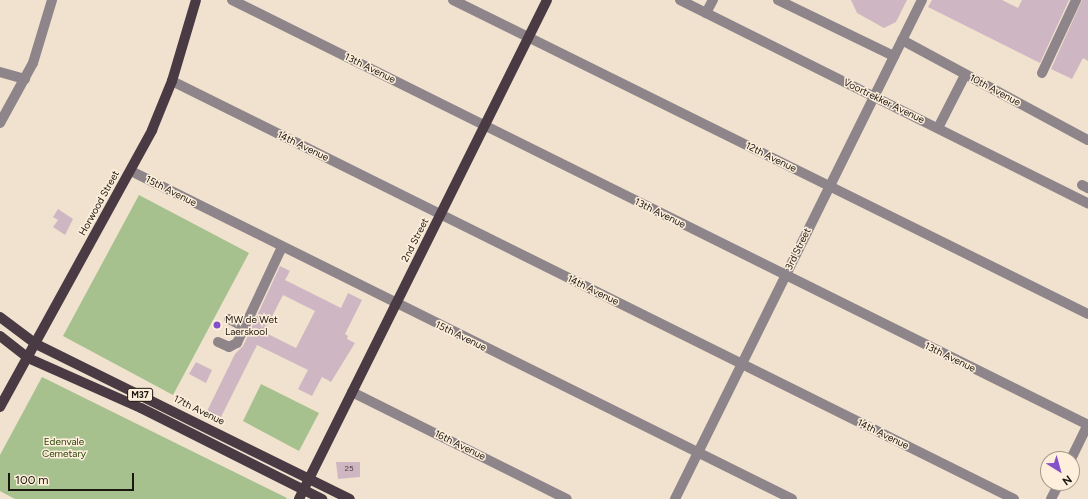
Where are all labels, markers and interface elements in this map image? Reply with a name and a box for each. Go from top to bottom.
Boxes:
street label: 13th Avenue [343,51,397,85]
street label: 10th Avenue [967,72,1023,108]
street label: Voortrekker Avenue [841,76,927,126]
street label: 14th Avenue [275,128,331,164]
street label: 12th Avenue [743,139,799,175]
street label: Horwood Street [76,168,122,238]
street label: 15th Avenue [144,173,198,209]
street label: 13th Avenue [633,196,687,230]
street label: 2nd Street [399,216,431,264]
street label: 3rd Street [783,226,813,272]
street label: 14th Avenue [565,272,621,308]
place label: MW de Wet Laerskool [225,313,278,336]
street label: 15th Avenue [433,318,489,354]
marker: MW de Wet Laerskool [212,320,222,330]
street label: 13th Avenue [923,340,977,374]
road number: M37 [127,388,153,402]
street label: 17th Avenue [172,393,226,427]
street label: 14th Avenue [855,416,911,452]
street label: 16th Avenue [432,427,488,463]
park label: Edenvale Cemetary [42,435,86,458]
north arrow [1040,451,1080,491]
house number: 25 [344,464,354,474]
scale bar [10,465,136,491]
text: N [1060,472,1074,488]
text: 100 m [15,473,49,487]

